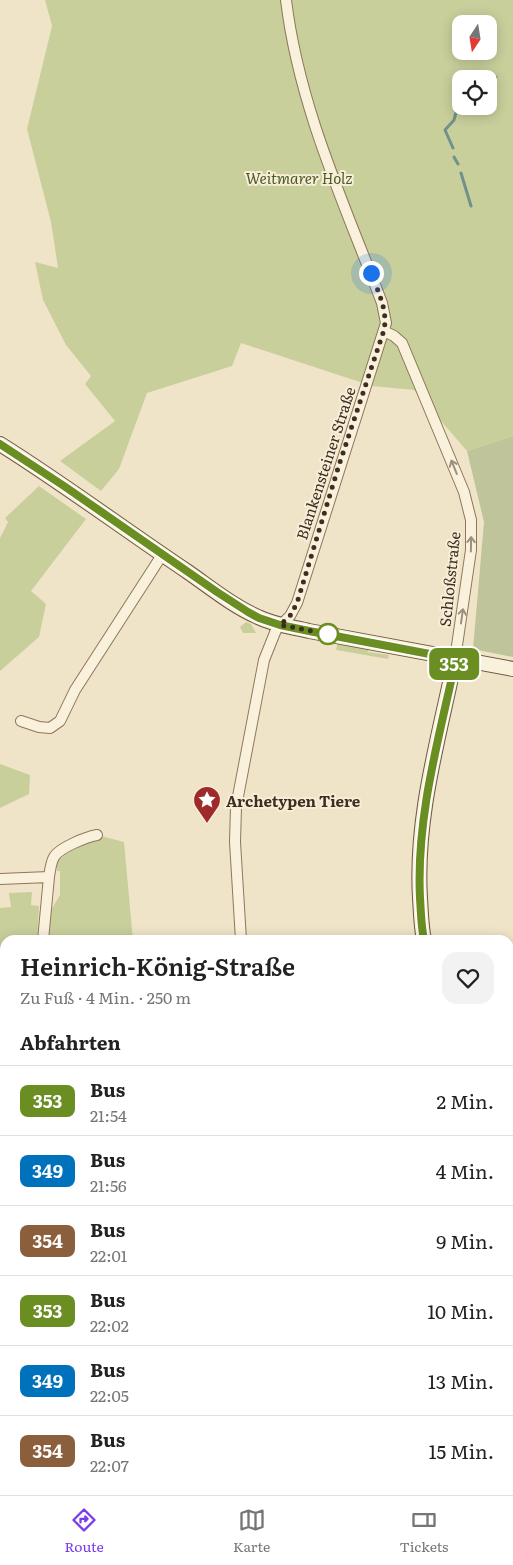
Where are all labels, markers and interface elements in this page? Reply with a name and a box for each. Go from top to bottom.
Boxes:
north arrow [452,15,498,60]
map controls [452,15,497,115]
button: locate [452,70,497,115]
park label: Weitmarer Holz [246,166,352,189]
your location [359,261,384,286]
street label: Blankensteiner Straße [289,383,361,543]
one-way arrow [449,460,458,476]
street label: Schloßstraße [433,530,465,628]
one-way arrow [466,536,476,552]
one-way arrow [457,609,467,625]
unlabelled marker [317,623,339,645]
line badge: 353 [425,648,483,680]
text: 353 [439,650,469,677]
place icon: Archetypen Tiere [192,785,222,824]
place label: Archetypen Tiere [226,789,361,812]
text: Heinrich-König-Straße [20,948,295,983]
button: heart [442,952,494,1004]
text: Zu Fuß · 4 Min. · 250 m [20,985,191,1009]
text: Abfahrten [20,1028,121,1056]
text: Bus [90,1075,125,1103]
text: 353 [33,1087,62,1114]
text: 2 Min. [436,1087,494,1115]
text: 21:54 [90,1103,127,1127]
text: Bus [90,1145,125,1173]
text: 349 [32,1157,63,1184]
text: 4 Min. [436,1157,494,1185]
text: 21:56 [90,1173,127,1197]
text: Bus [90,1215,125,1243]
text: 354 [32,1227,63,1254]
text: 9 Min. [436,1227,494,1255]
text: 22:01 [90,1243,127,1267]
text: Bus [90,1285,125,1313]
text: 353 [33,1297,62,1324]
text: 10 Min. [427,1297,494,1325]
text: 22:02 [90,1313,129,1337]
text: Bus [90,1355,125,1383]
text: 349 [32,1367,63,1394]
text: 13 Min. [428,1367,494,1395]
text: 22:05 [90,1383,129,1407]
text: Bus [90,1425,125,1453]
text: 354 [32,1437,63,1464]
text: 15 Min. [429,1437,494,1465]
text: 22:07 [90,1453,129,1477]
tab: Route [65,1506,104,1556]
tab: Karte [233,1506,270,1556]
tab: Tickets [400,1506,448,1556]

